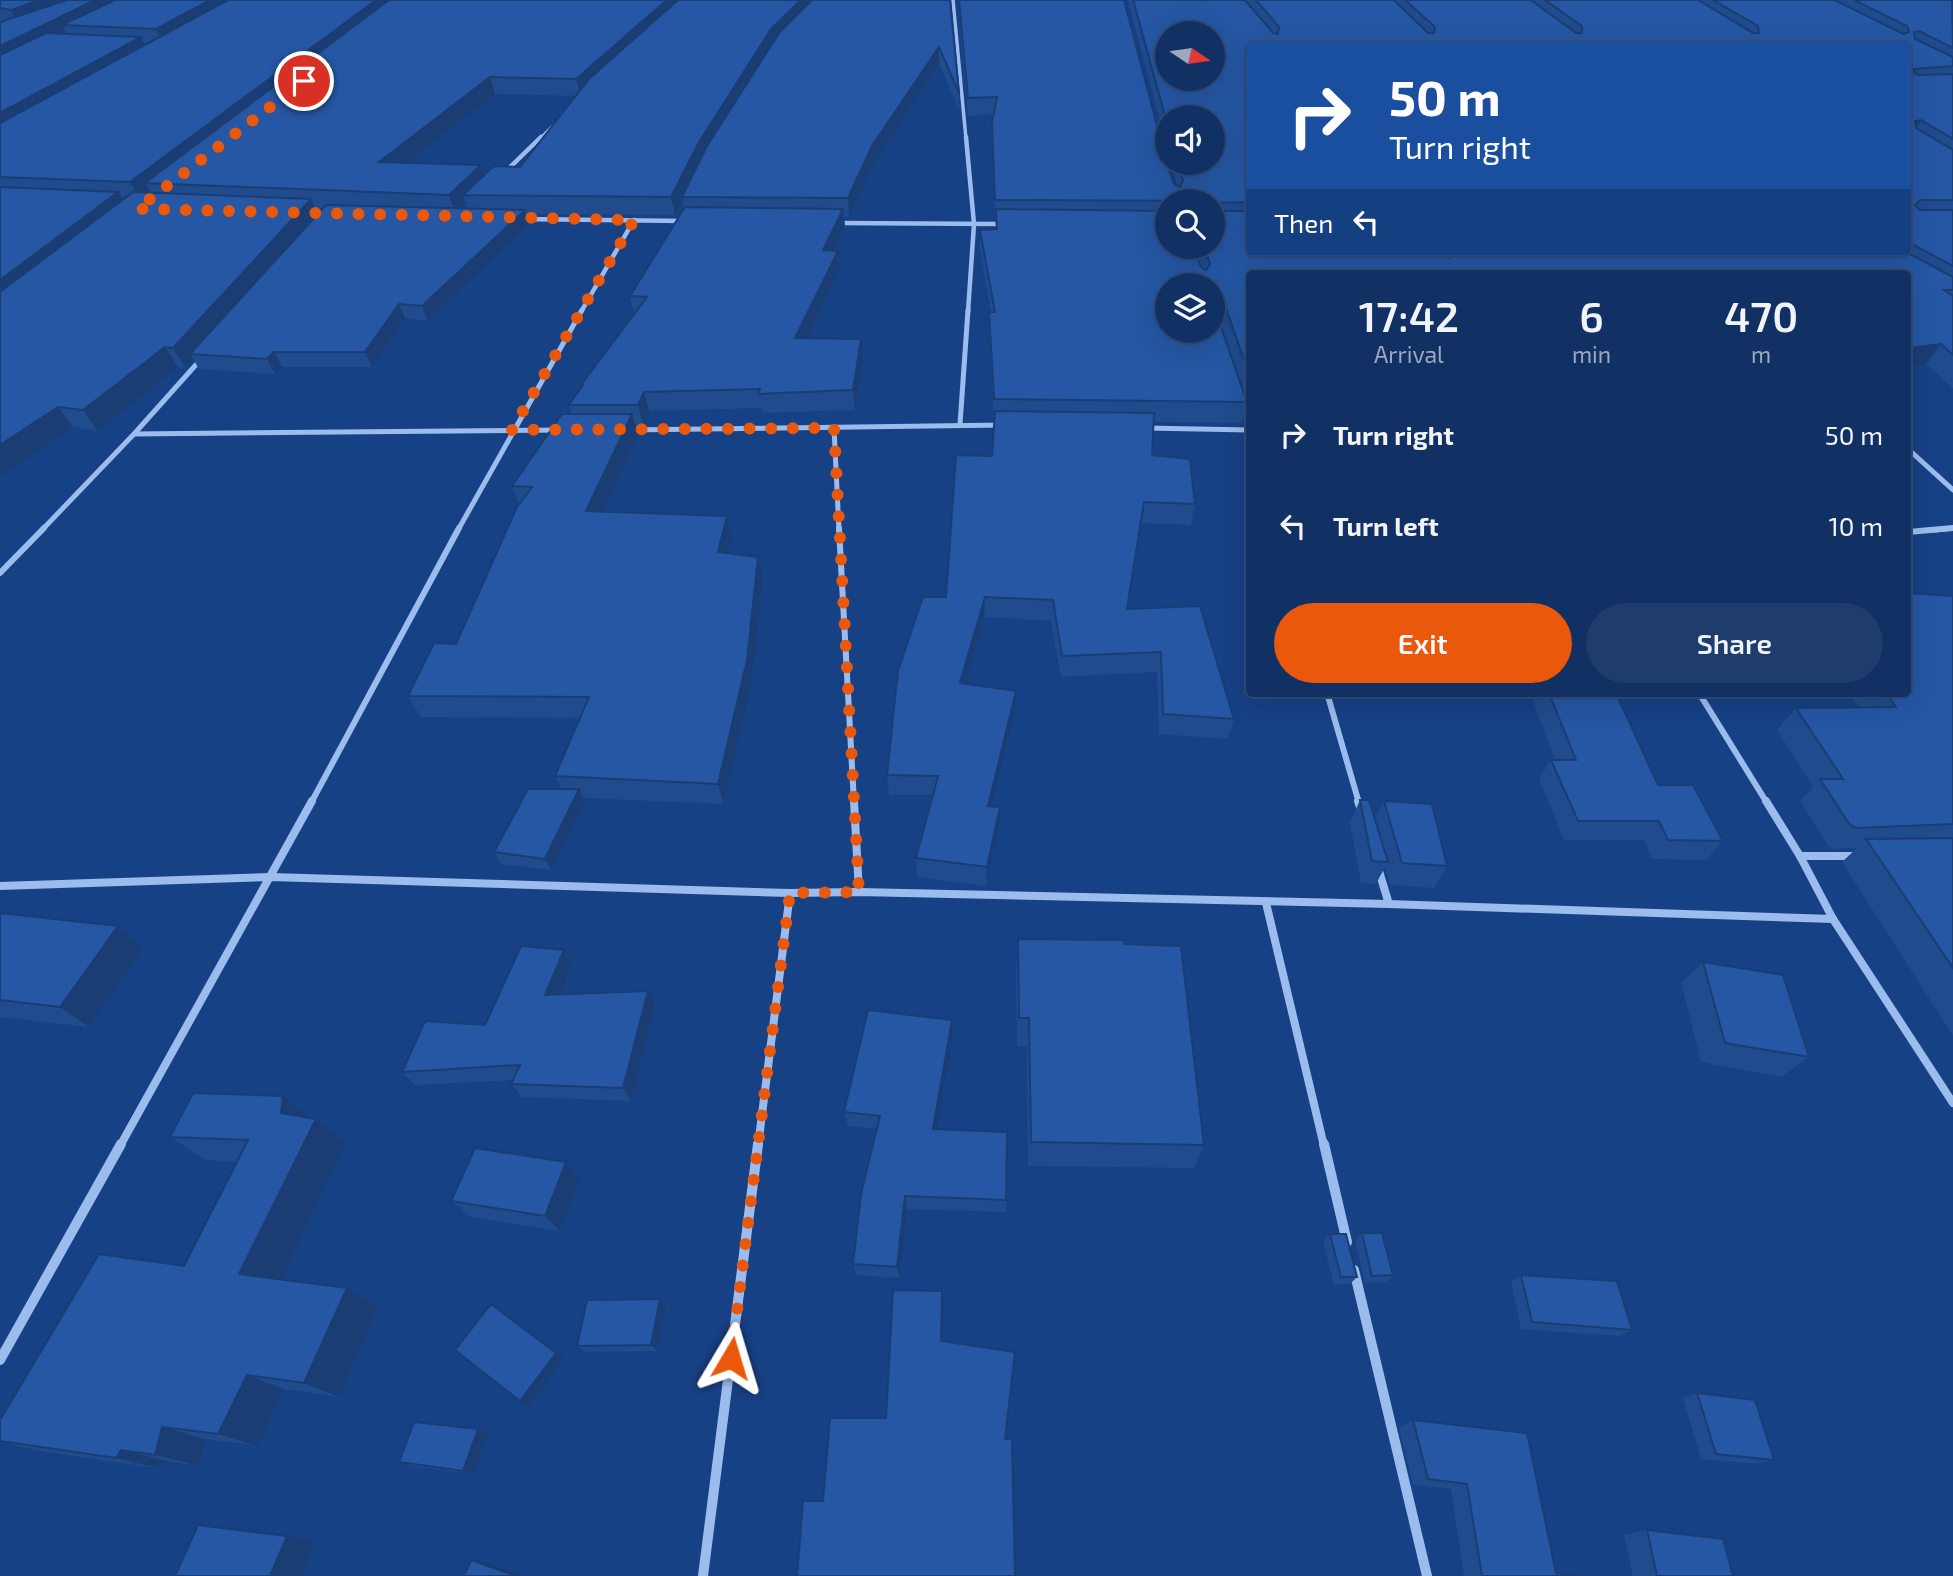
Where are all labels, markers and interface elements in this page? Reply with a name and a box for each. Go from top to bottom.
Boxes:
north arrow [1155,21,1225,91]
map controls [1155,21,1225,343]
pin [274,51,334,111]
icon: arrive [285,62,323,100]
text: 50 m [1389,67,1501,126]
icon: right [1274,70,1365,161]
button: sound [1155,105,1225,175]
text: Turn right [1389,127,1531,165]
button: search [1155,189,1225,259]
icon: left [1347,203,1385,241]
text: Then [1274,207,1333,238]
button: layers [1155,273,1225,343]
text: 17:42 [1359,290,1459,340]
text: 6 [1579,290,1604,340]
text: 470 [1724,290,1798,340]
text: Arrival [1374,340,1444,368]
text: min [1572,340,1611,368]
text: m [1751,340,1771,368]
icon: right [1274,416,1312,454]
text: Turn right [1333,419,1454,450]
text: 50 m [1825,419,1883,450]
icon: left [1274,507,1312,545]
text: Turn left [1333,510,1439,541]
text: 10 m [1828,510,1883,541]
button: Exit [1274,603,1572,683]
button: Share [1586,603,1883,683]
position arrow [694,1321,768,1395]

